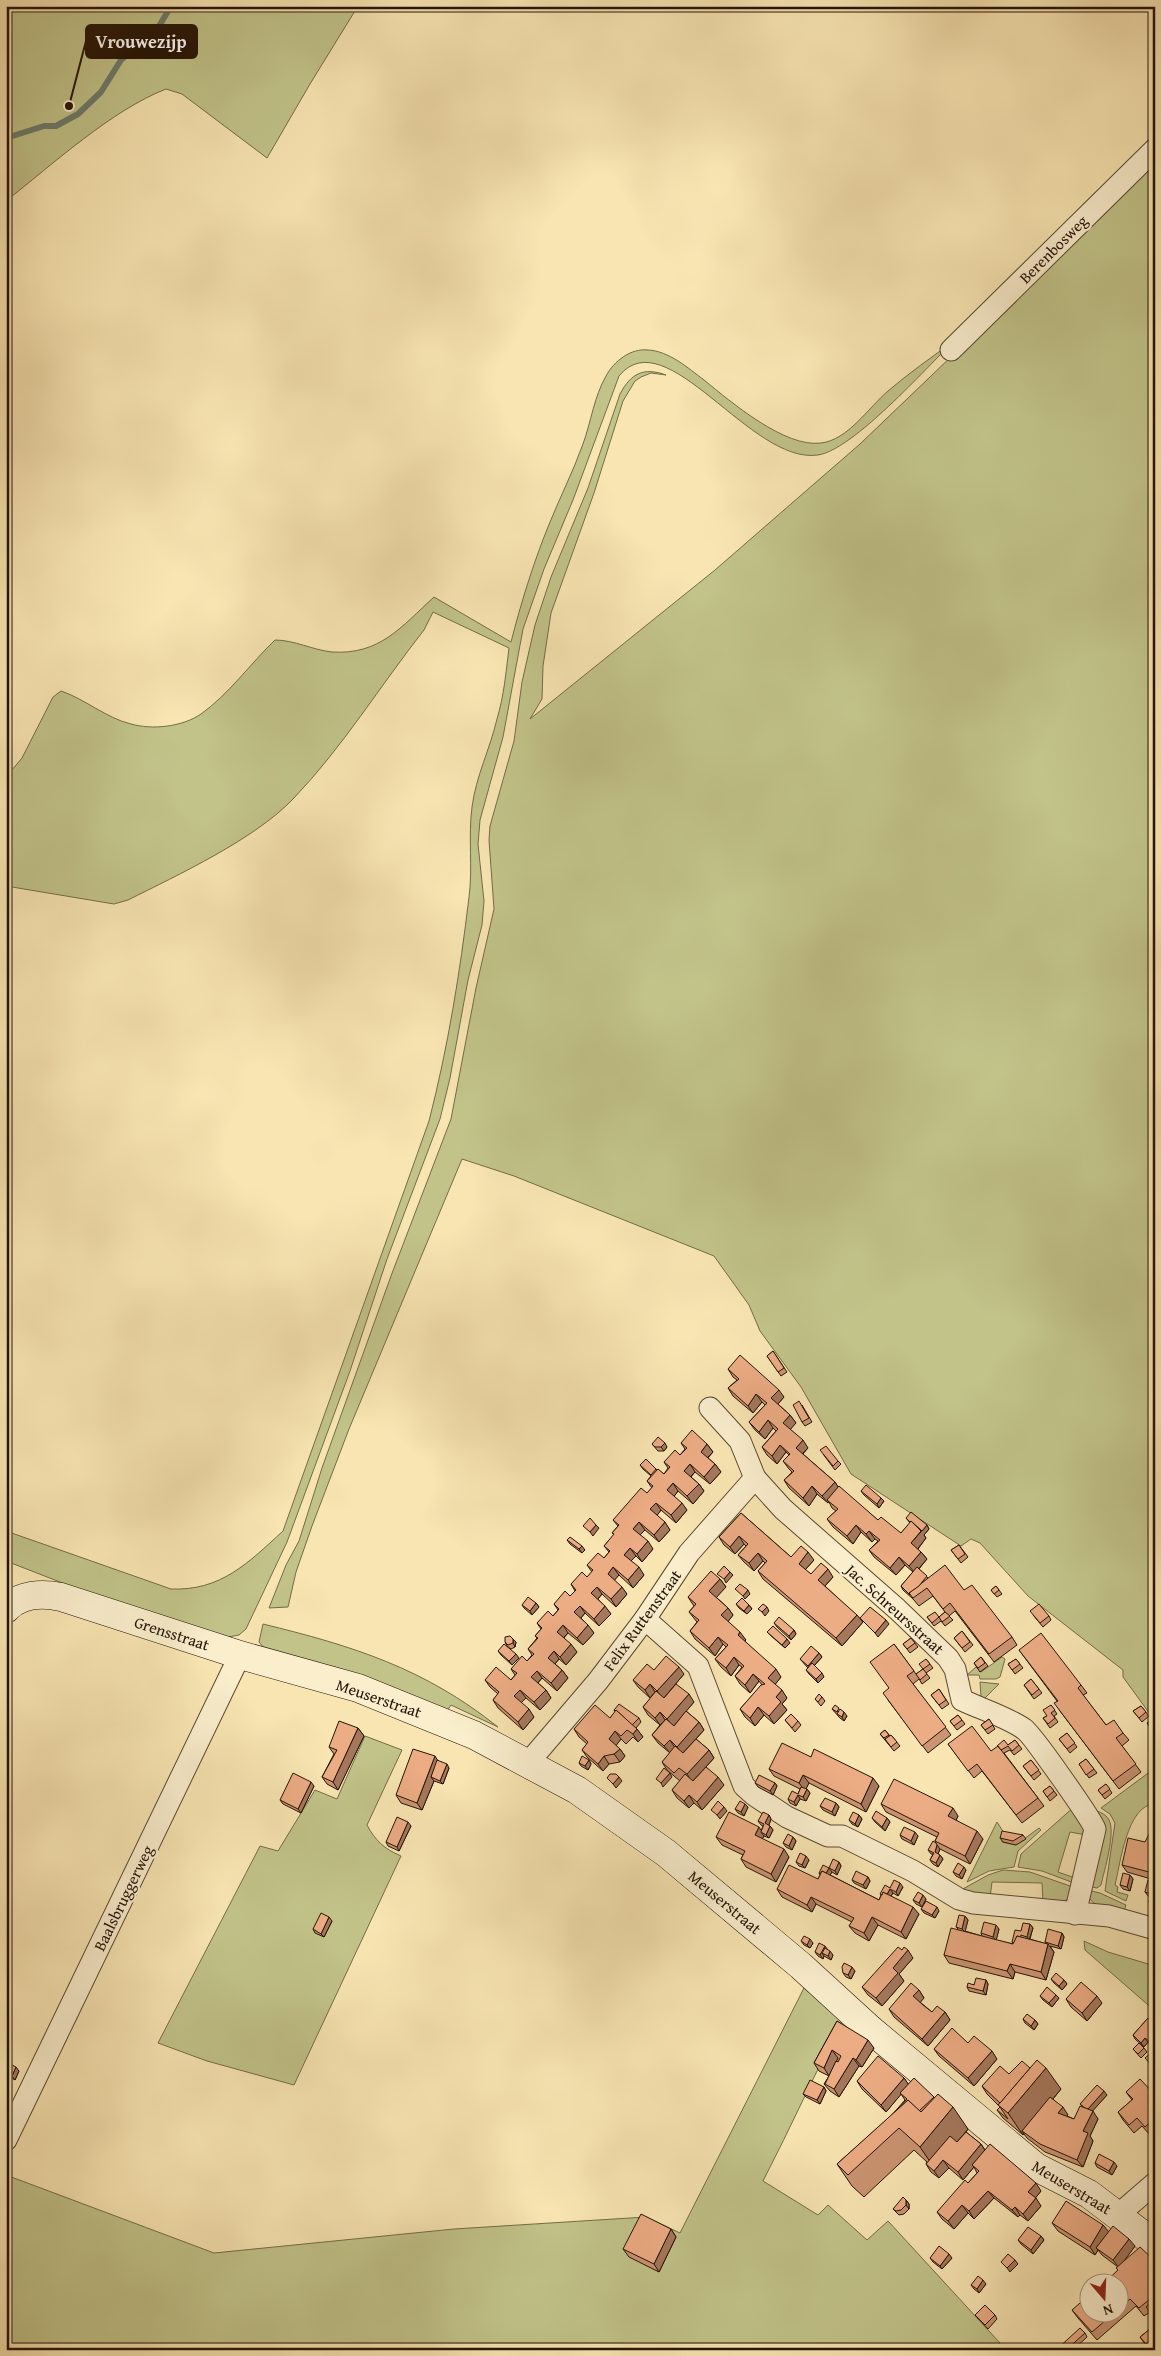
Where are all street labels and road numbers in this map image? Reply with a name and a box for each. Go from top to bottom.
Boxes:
street label: Berenbosweg [1013,209,1093,289]
street label: Jac. Schreursstraat [839,1557,950,1660]
street label: Felix Ruttenstraat [597,1564,687,1676]
street label: Grensstraat [131,1610,213,1657]
street label: Meuserstraat [333,1672,425,1724]
street label: Baalsbruggerweg [87,1841,159,1955]
street label: Meuserstraat [683,1864,767,1940]
street label: Meuserstraat [1028,2154,1117,2220]

